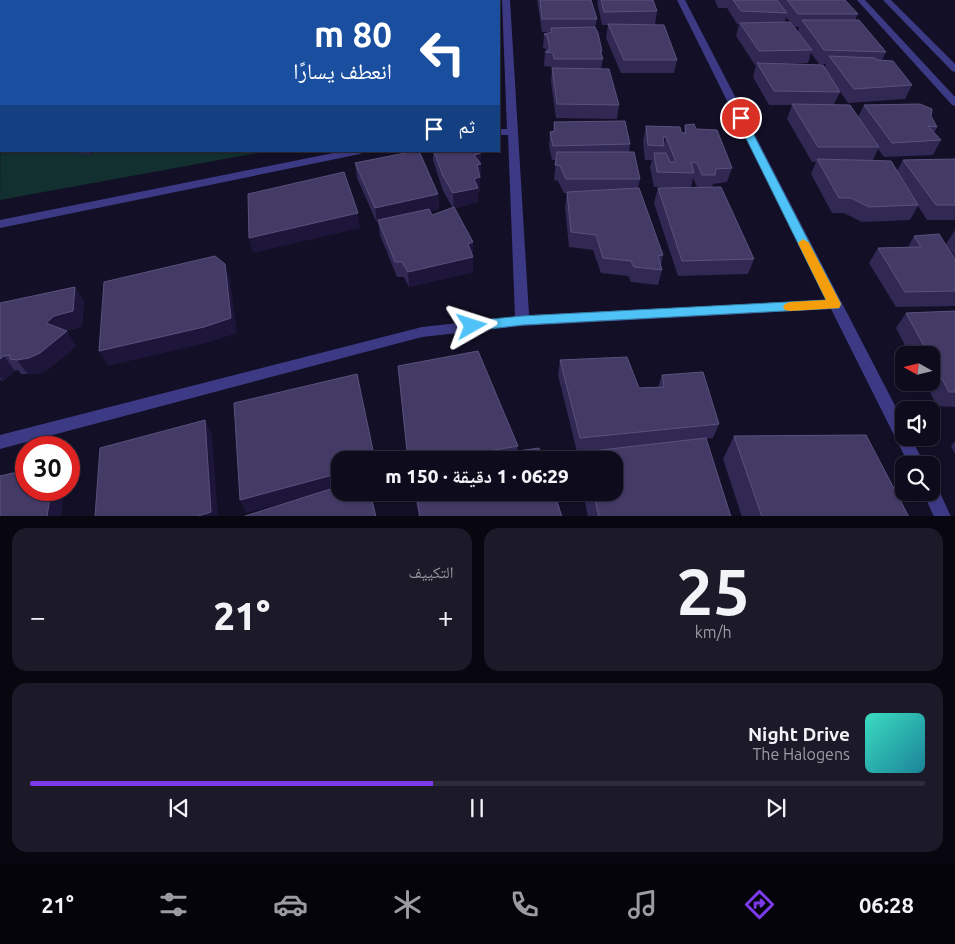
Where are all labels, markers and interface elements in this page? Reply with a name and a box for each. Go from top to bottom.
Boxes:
text: 80 m [314,14,392,54]
icon: left [410,20,475,85]
text: انعطف يسارًا [293,58,392,83]
pin [720,97,762,139]
icon: arrive [727,104,755,132]
icon: arrive [420,115,448,143]
text: ثم [458,115,475,137]
position arrow [445,299,497,351]
north arrow [895,346,940,391]
map controls [895,346,940,501]
button: sound [895,401,940,446]
speed limit sign: 30 [15,436,80,501]
button: search [895,456,940,501]
text: 06:29 · 1 دقيقة · 150 m [385,465,569,487]
text: 25 [677,554,750,627]
text: التكييف [409,563,454,581]
text: 21° [213,595,270,637]
text: − [30,601,46,632]
text: + [438,601,453,632]
text: km/h [695,623,732,641]
text: Night Drive [748,723,850,745]
text: The Halogens [752,745,850,763]
icon: previous [165,794,193,822]
icon: pause [463,794,491,822]
icon: next [762,794,790,822]
icon: filters [156,887,191,922]
icon: car [273,887,308,922]
icon: climate [390,887,425,922]
icon: phone [507,887,542,922]
icon: music [625,887,660,922]
icon: directions [742,887,777,922]
text: 21° [41,892,74,917]
text: 06:28 [859,892,914,917]

